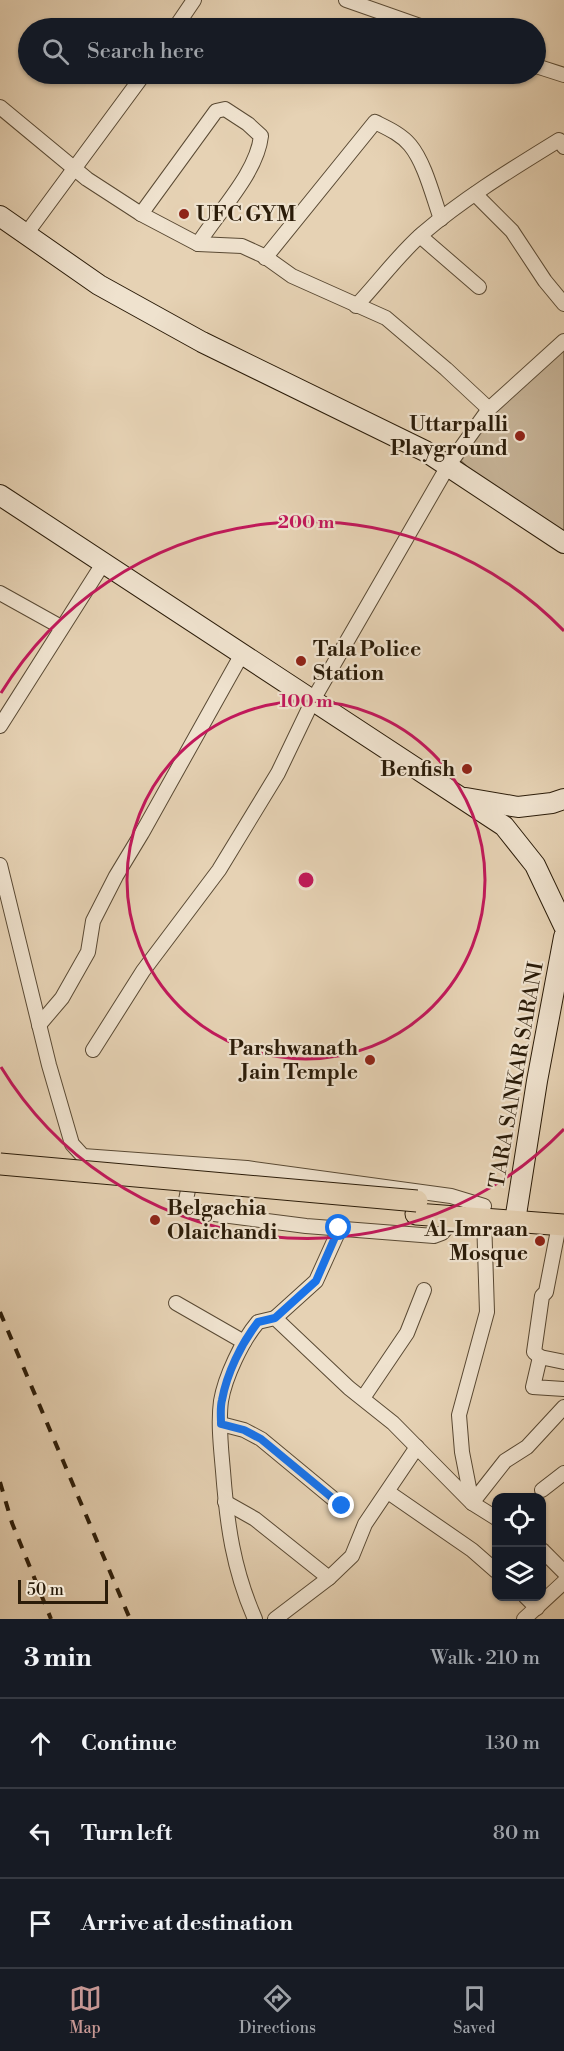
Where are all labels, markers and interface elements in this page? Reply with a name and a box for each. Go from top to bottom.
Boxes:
search box [18,18,546,84]
icon: search [39,35,72,68]
text: Search here [87,38,204,65]
place label: UFC GYM [196,202,297,228]
marker: UFC GYM [177,207,191,221]
place label: Uttarpalli Playground [390,412,508,462]
marker: Uttarpalli Playground [513,429,527,443]
text: 200 m [278,511,335,534]
place label: Tala Police Station [313,637,421,687]
marker: Tala Police Station [294,654,308,668]
text: 100 m [279,690,333,713]
place label: Benfish [380,757,455,783]
marker: Benfish [460,762,474,776]
centre of rings [296,870,316,890]
street label: TARA SANKAR SARANI [484,960,550,1190]
place label: Parshwanath Jain Temple [229,1036,358,1086]
marker: Parshwanath Jain Temple [363,1053,377,1067]
place label: Belgachia Olaichandi [167,1196,278,1246]
marker: Belgachia Olaichandi [148,1213,162,1227]
route start [325,1214,351,1240]
place label: Al-Imraan Mosque [423,1217,528,1267]
marker: Al-Imraan Mosque [533,1234,547,1248]
route end [328,1492,354,1518]
map controls [492,1493,546,1601]
button: locate [492,1493,546,1547]
button: layers [492,1547,546,1601]
scale bar [18,1577,108,1604]
text: 50 m [27,1580,64,1600]
text: 3 min [24,1642,92,1674]
text: Walk · 210 m [431,1646,540,1671]
icon: ahead [24,1727,57,1760]
text: Continue [81,1730,177,1757]
text: 130 m [485,1731,540,1756]
icon: left [24,1817,57,1850]
text: Turn left [81,1820,172,1847]
text: 80 m [493,1821,540,1846]
icon: arrive [24,1907,57,1940]
text: Arrive at destination [81,1910,293,1937]
tab: Map [69,1982,102,2038]
tab: Directions [239,1982,316,2038]
tab: Saved [453,1982,495,2038]

